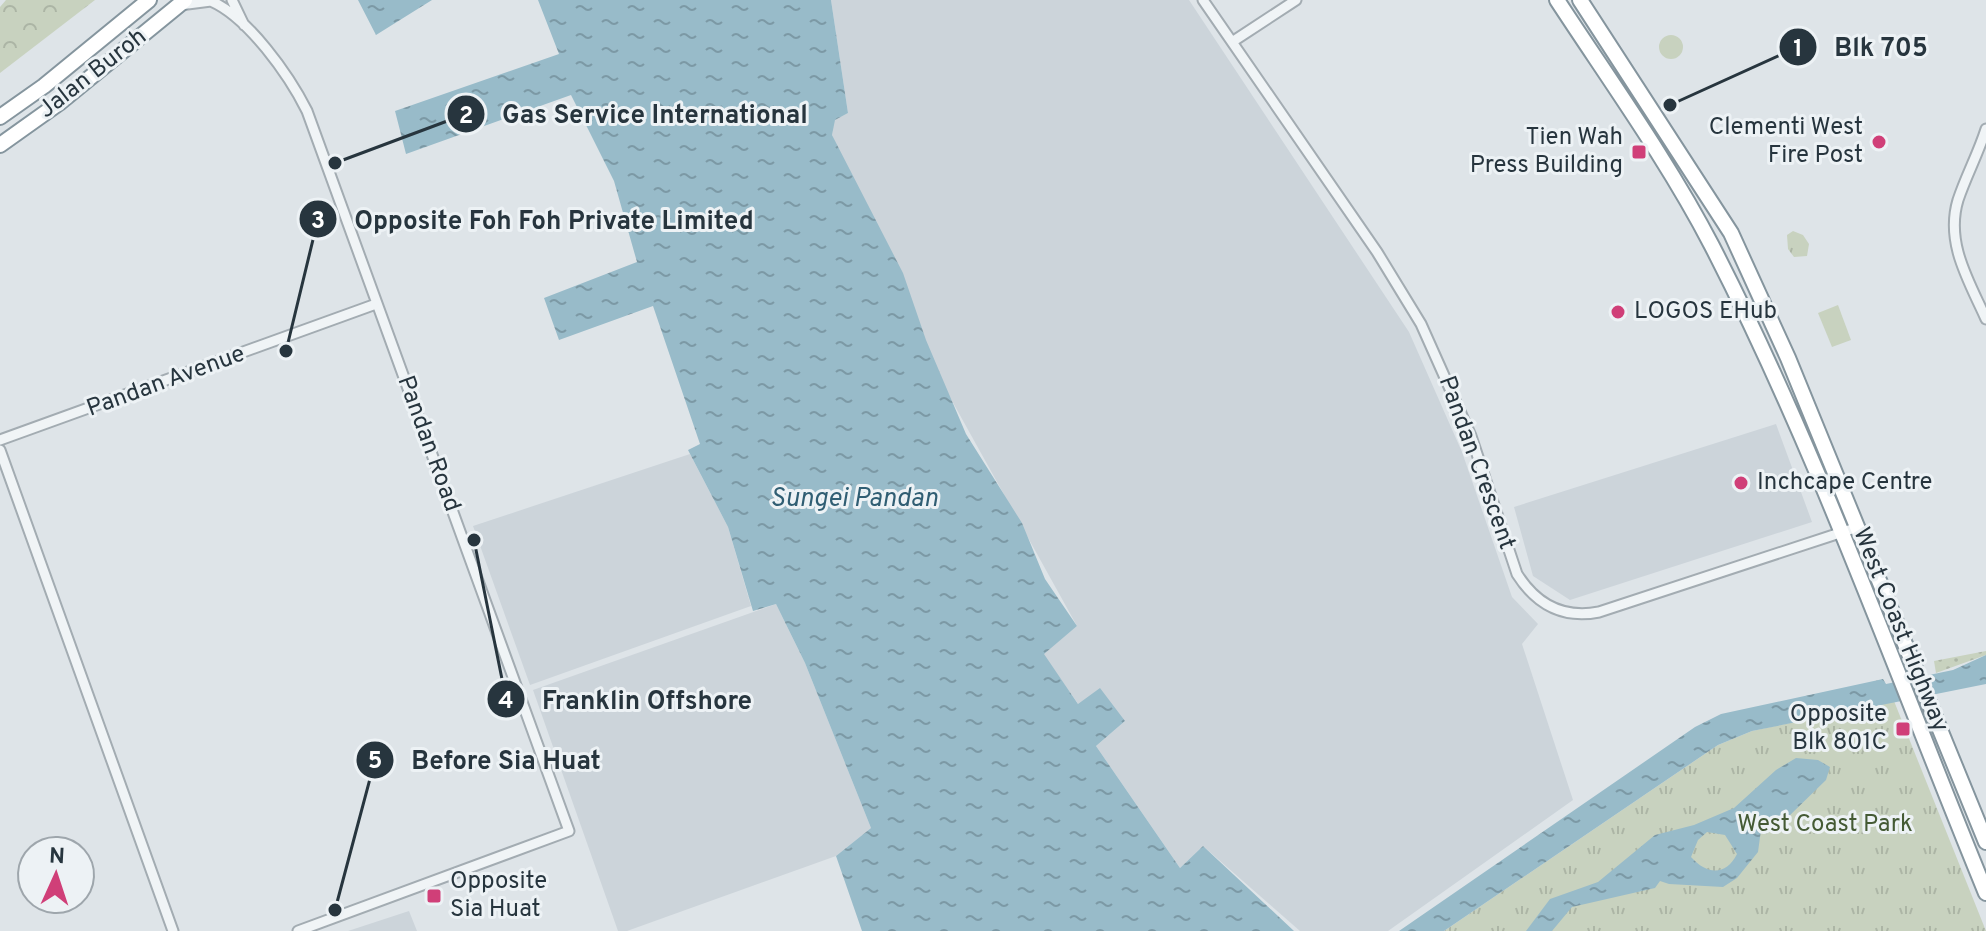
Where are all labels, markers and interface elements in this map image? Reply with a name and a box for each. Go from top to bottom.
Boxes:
street label: Jalan Buroh [33,22,153,126]
callout: Blk 705 [1778,22,1944,72]
text: Blk 705 [1834,33,1928,66]
text: 1 [1793,35,1803,65]
callout: Gas Service International [446,89,824,139]
text: Gas Service International [502,100,808,133]
text: 2 [459,102,473,132]
place label: Clementi West Fire Post [1709,113,1863,171]
place label: Tien Wah Press Building [1470,123,1623,181]
marker: Clementi West Fire Post [1870,133,1888,151]
marker: Tien Wah Press Building [1630,143,1648,161]
callout: Opposite Foh Foh Private Limited [298,194,769,244]
text: Opposite Foh Foh Private Limited [354,206,754,239]
text: 3 [311,207,325,237]
place label: LOGOS EHub [1634,297,1777,327]
marker: LOGOS EHub [1609,303,1627,321]
street label: Pandan Avenue [83,339,249,425]
street label: Pandan Road [390,372,466,516]
street label: Pandan Crescent [1431,372,1521,554]
place label: Inchcape Centre [1757,468,1932,498]
marker: Inchcape Centre [1732,474,1750,492]
water label: Sungei Pandan [770,483,938,516]
street label: West Coast Highway [1845,523,1955,737]
callout: Franklin Offshore [486,674,768,724]
text: Franklin Offshore [542,686,752,719]
text: 4 [498,687,514,717]
place label: Opposite Blk 801C [1790,700,1887,758]
marker: Opposite Blk 801C [1894,720,1912,738]
callout: Before Sia Huat [355,735,617,785]
text: Before Sia Huat [411,746,601,779]
text: 5 [368,747,382,777]
park label: West Coast Park [1737,810,1913,840]
north arrow [16,835,96,915]
text: N [48,844,66,871]
place label: Opposite Sia Huat [450,867,547,925]
marker: Opposite Sia Huat [425,887,443,905]

